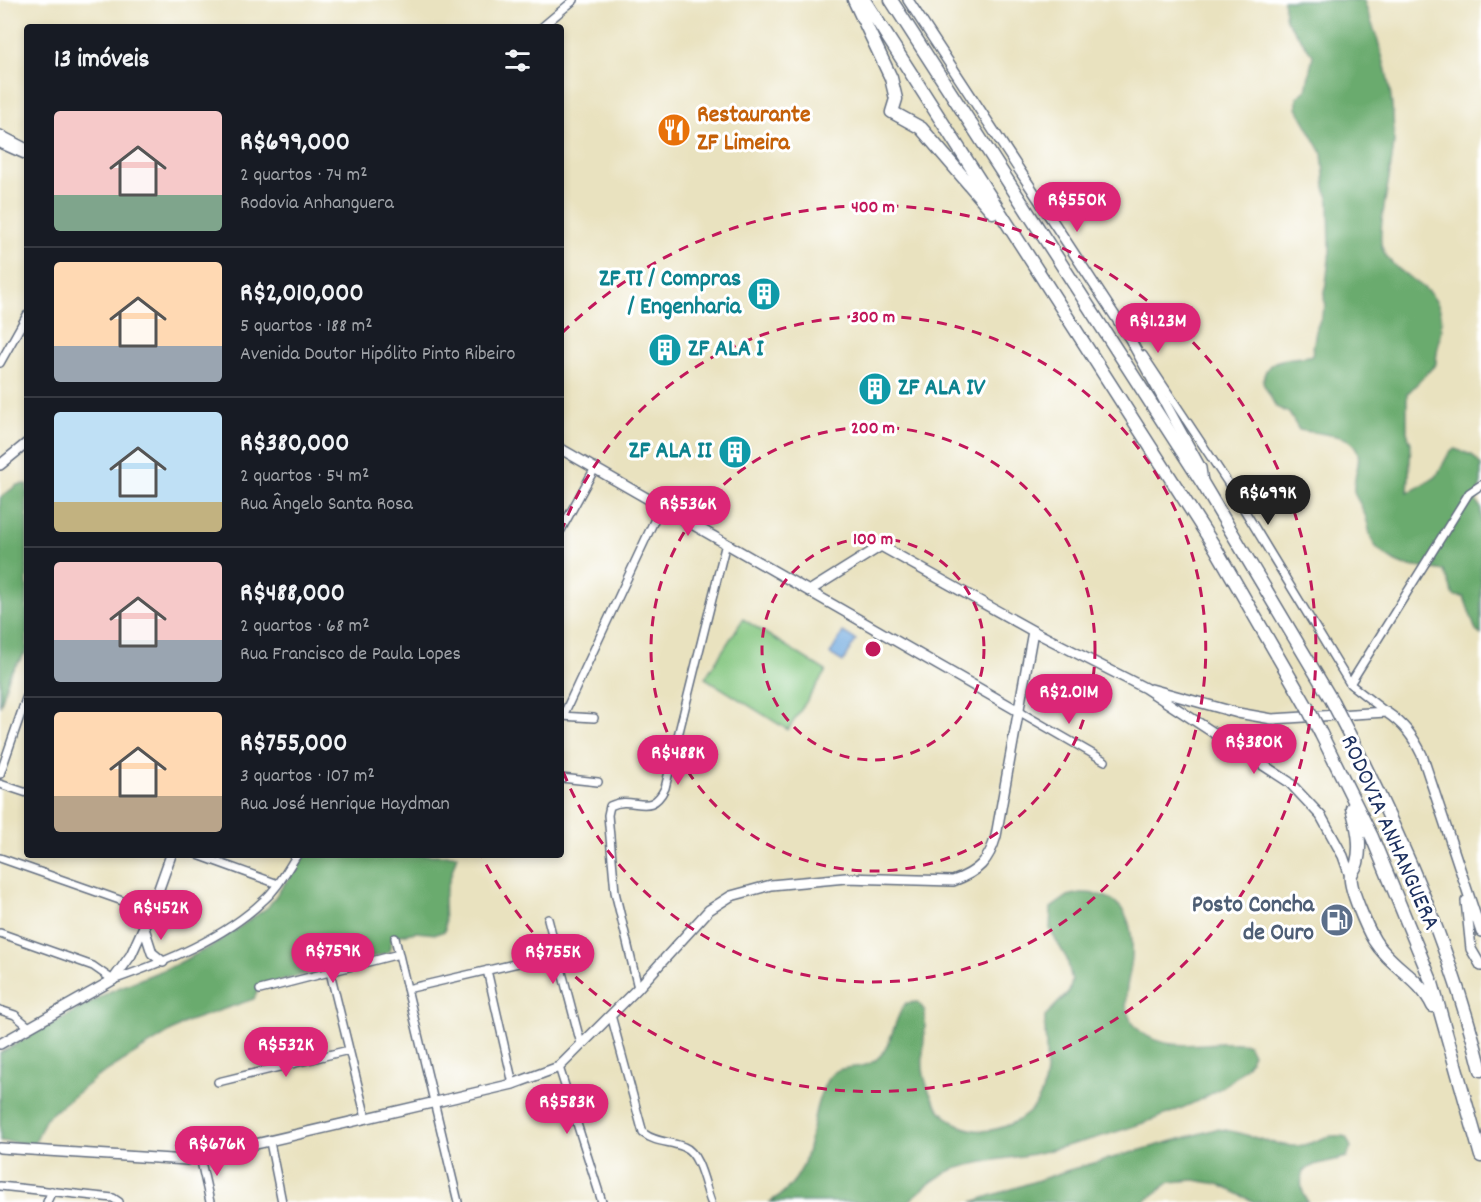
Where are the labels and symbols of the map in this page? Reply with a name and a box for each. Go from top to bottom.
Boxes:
place label: Restaurante ZF Limeira [697,99,811,161]
restaurant icon: Restaurante ZF Limeira [656,112,692,148]
pin: R$550K [1028,182,1126,233]
text: 400 m [851,196,895,221]
place label: ZF TI / Compras / Engenharia [599,263,742,325]
building icon: ZF TI / Compras / Engenharia [746,276,782,312]
pin: R$1.23M [1103,303,1213,354]
text: 300 m [851,306,895,331]
building icon: ZF ALA I [647,332,683,368]
place label: ZF ALA I [688,333,764,367]
building icon: ZF ALA IV [857,371,893,407]
place label: ZF ALA IV [898,372,986,406]
text: 200 m [851,417,895,442]
building icon: ZF ALA II [717,434,753,470]
place label: ZF ALA II [629,435,713,469]
pin: R$699K [1219,475,1317,526]
pin: R$536K [639,486,737,537]
text: 100 m [853,528,893,553]
centre of rings [863,639,883,659]
pin: R$2.01M [1014,674,1124,725]
pin: R$380K [1205,724,1303,775]
street label: RODOVIA ANHANGUERA [1331,730,1447,936]
pin: R$488K [629,735,727,786]
place label: Posto Concha de Ouro [1192,889,1315,951]
pin: R$452K [112,890,210,941]
fuel station icon: Posto Concha de Ouro [1319,902,1355,938]
pin: R$759K [284,933,382,984]
pin: R$755K [504,934,602,985]
pin: R$532K [237,1027,335,1078]
pin: R$583K [518,1084,616,1135]
pin: R$676K [168,1126,266,1177]

